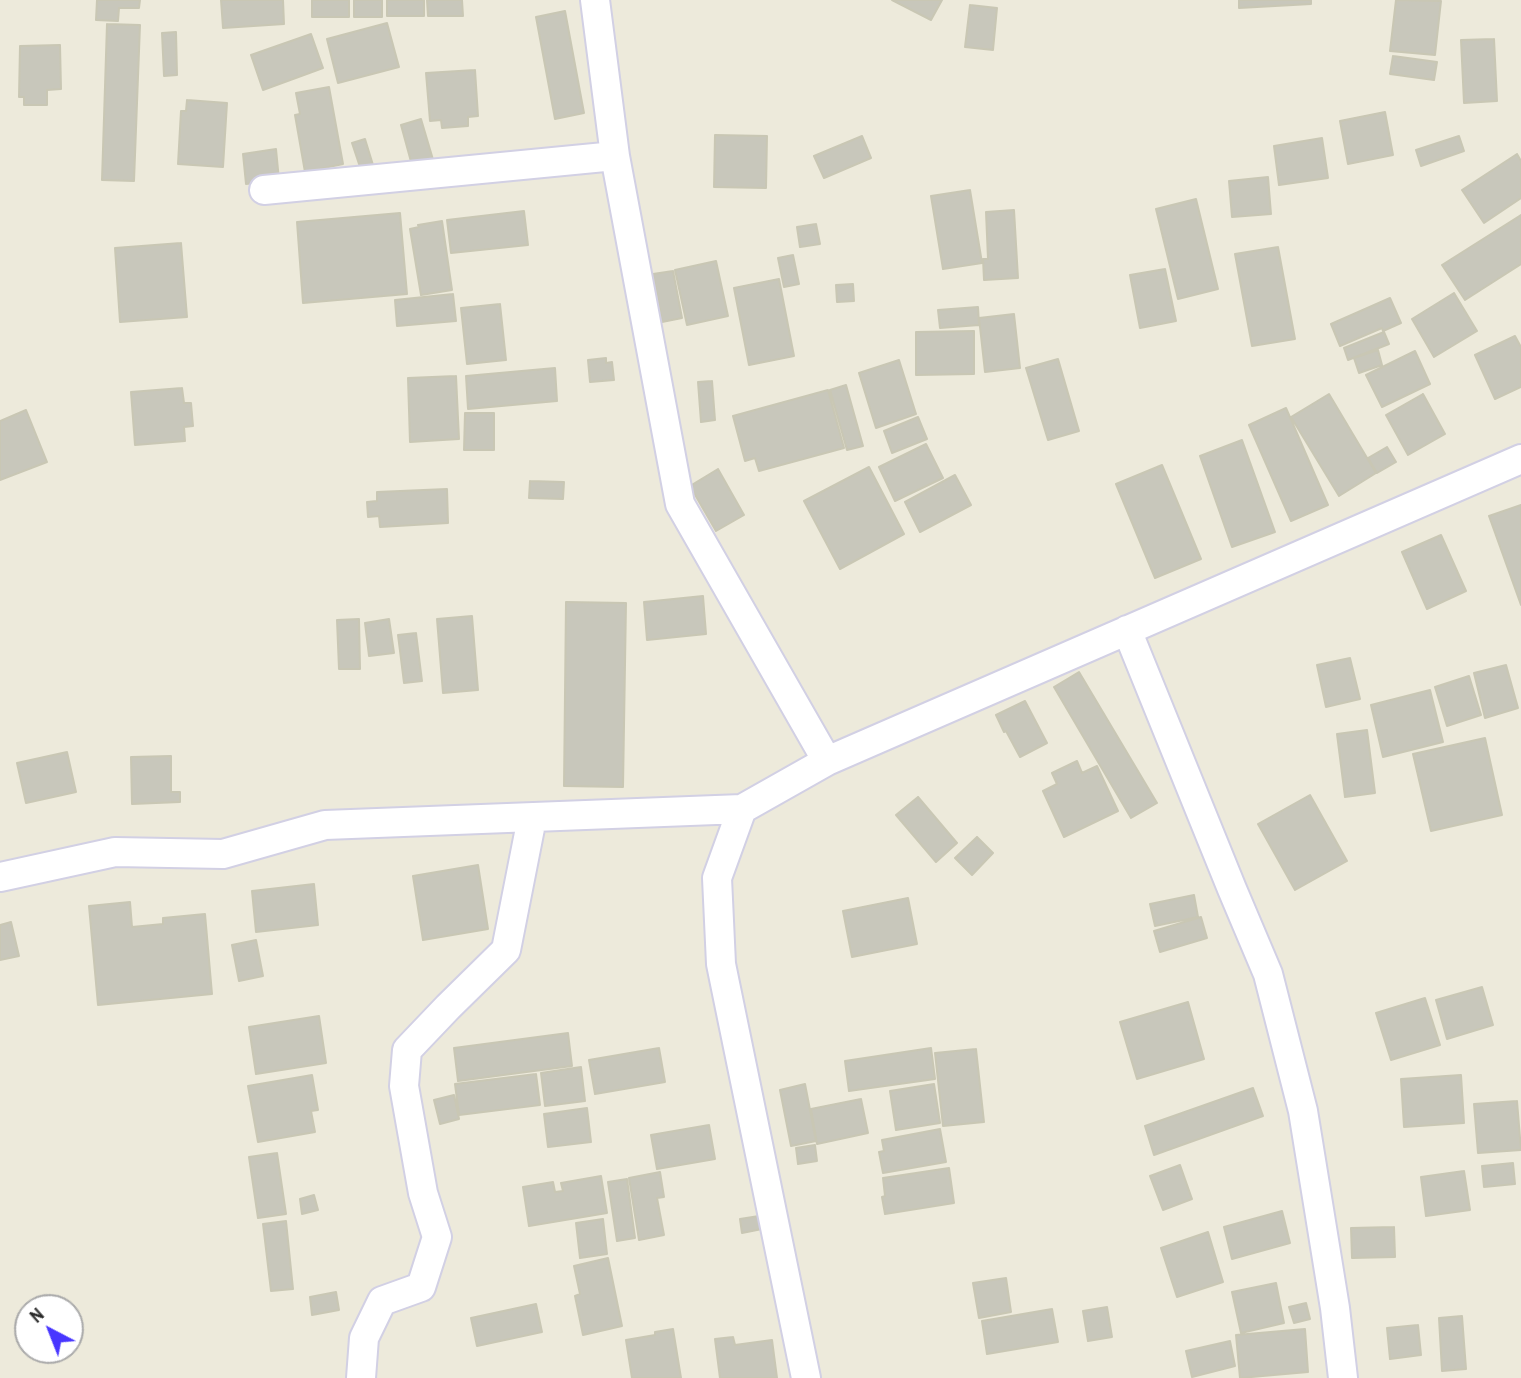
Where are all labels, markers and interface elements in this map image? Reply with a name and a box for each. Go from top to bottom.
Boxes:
north arrow [14,1294,84,1364]
text: N [23,1301,49,1328]

